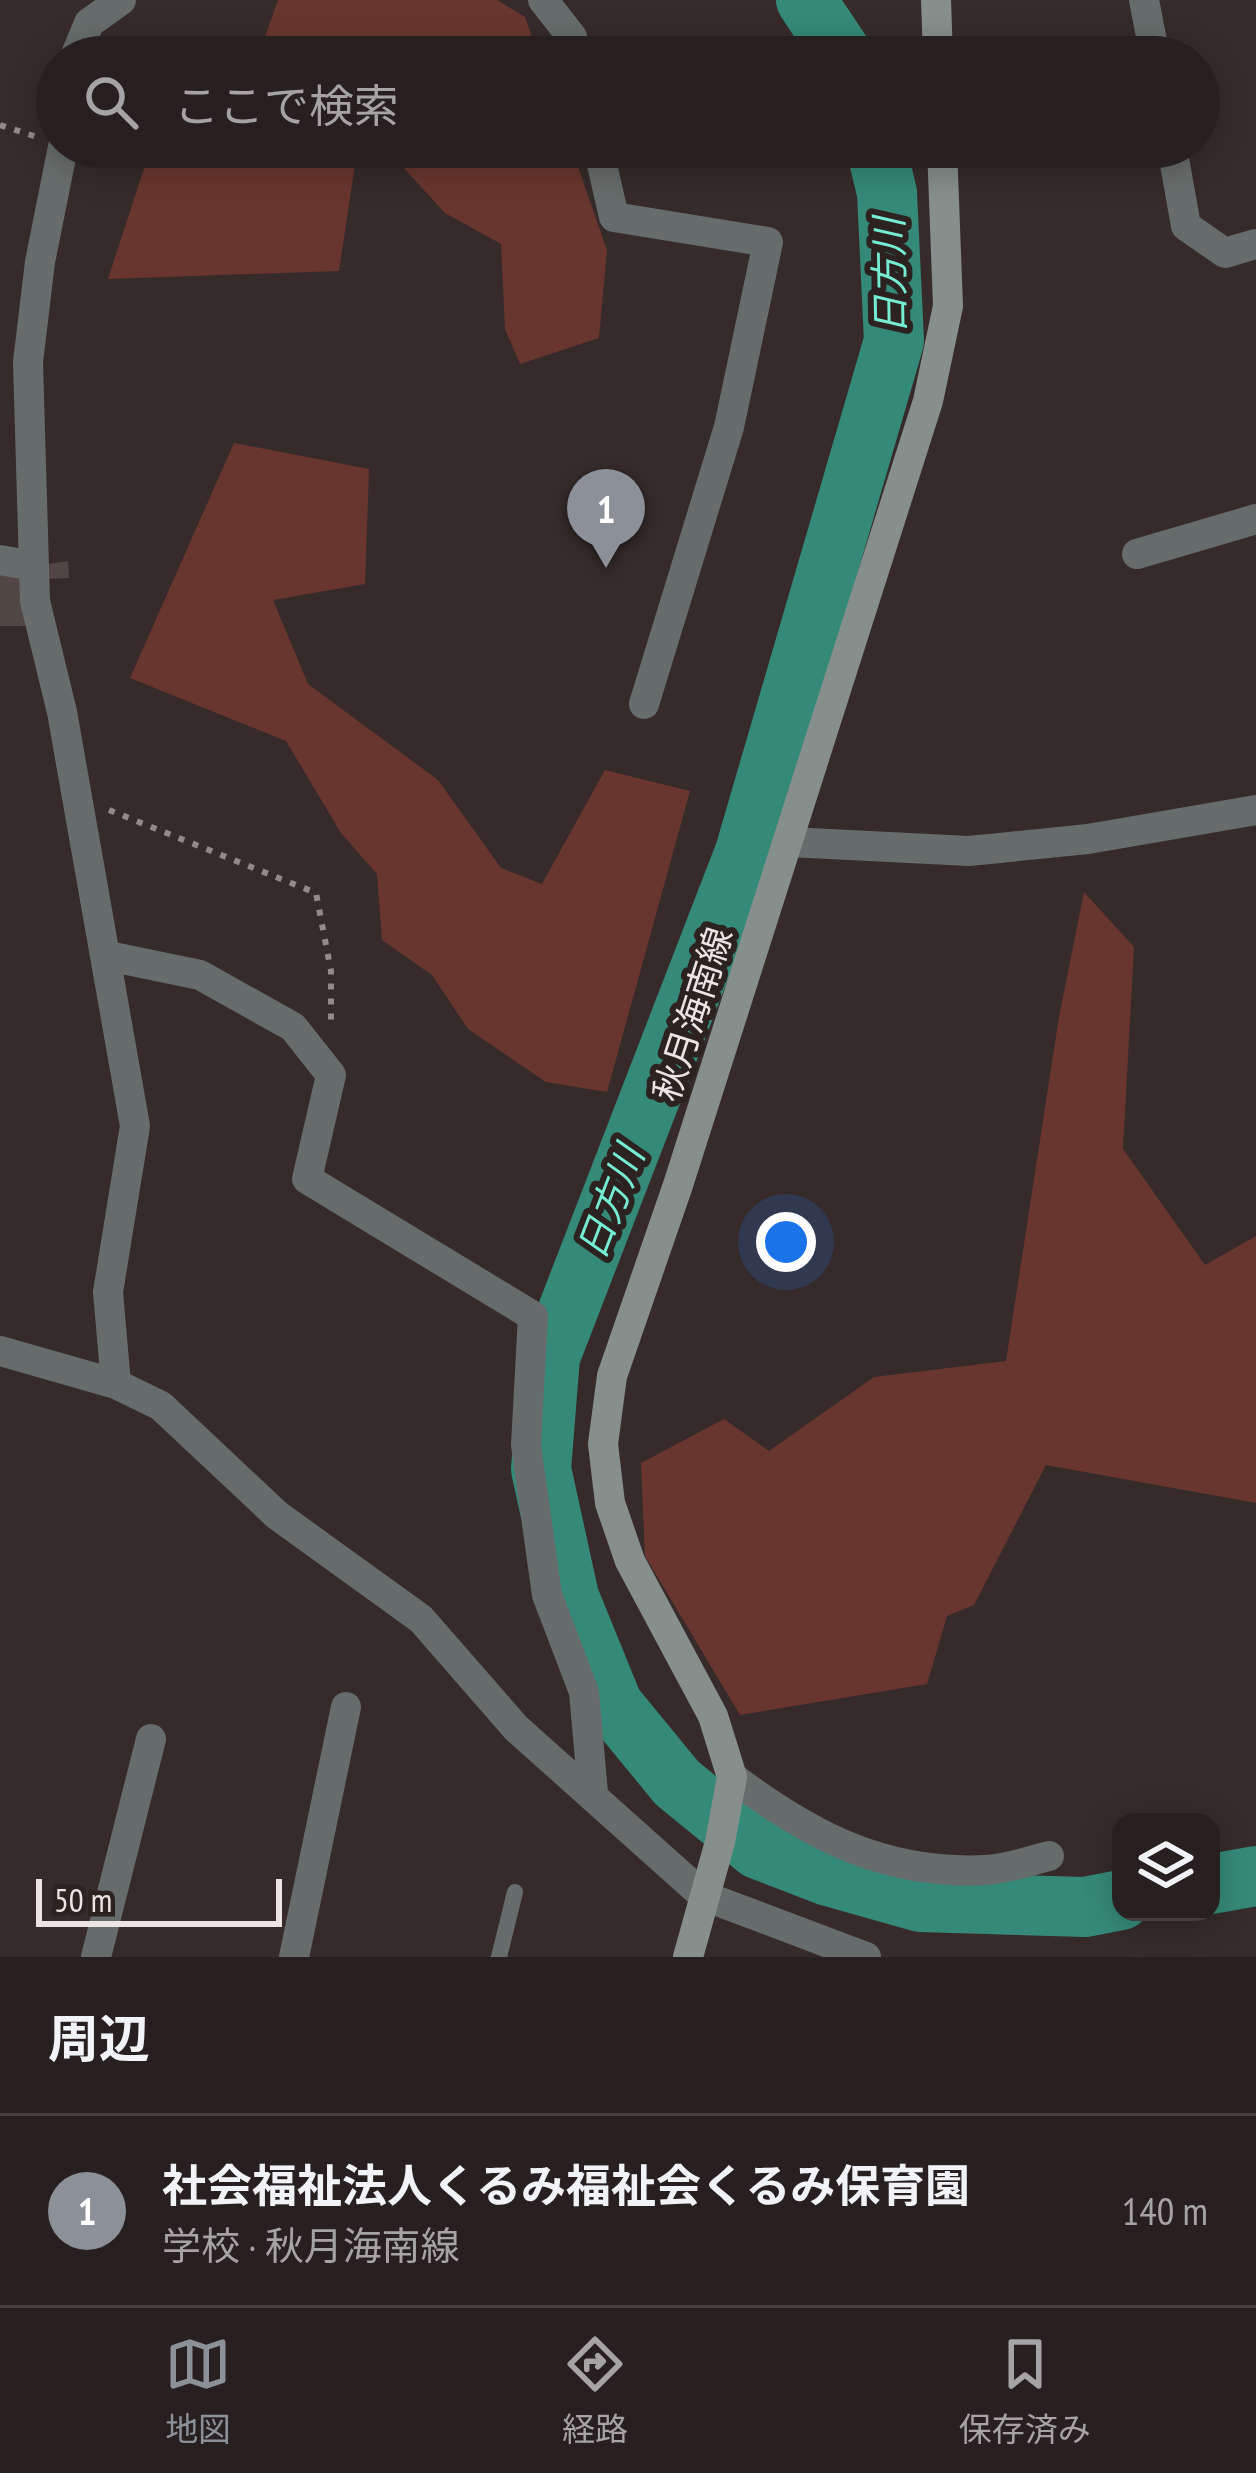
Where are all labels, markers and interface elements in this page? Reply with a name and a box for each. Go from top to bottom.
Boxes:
search box [36,36,1220,168]
icon: search [78,69,144,135]
text: ここで検索 [174,76,399,134]
water label: 日方川 [862,213,916,335]
pin: 1 [567,469,645,568]
street label: 秋月海南線 [642,921,742,1107]
water label: 日方川 [565,1135,656,1266]
your location [756,1212,816,1272]
map controls [1112,1813,1220,1921]
button: layers [1112,1813,1220,1921]
scale bar [36,1873,282,1926]
text: 50 m [54,1878,112,1921]
text: 周辺 [48,2005,150,2071]
text: 社会福祉法人くるみ福祉会くるみ保育園 [162,2156,970,2214]
text: 1 [78,2185,96,2236]
text: 140 m [1122,2185,1208,2236]
text: 学校 · 秋月海南線 [162,2220,460,2271]
tab: 地図 [165,2331,231,2451]
tab: 経路 [562,2331,628,2451]
tab: 保存済み [959,2331,1091,2451]

